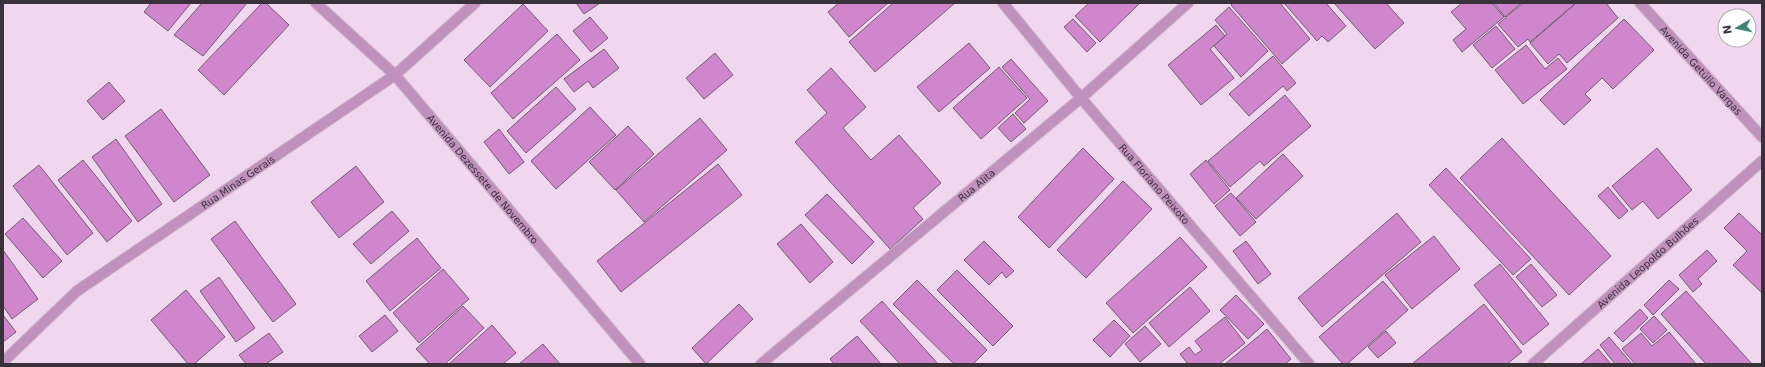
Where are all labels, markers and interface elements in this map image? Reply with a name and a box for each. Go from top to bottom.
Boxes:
north arrow [1717,8,1757,48]
street label: Avenida Getúlio Vargas [1658,24,1744,117]
text: N [1720,24,1735,35]
street label: Avenida Dezessete de Novembro [425,112,541,246]
street label: Rua Floriano Peixoto [1117,142,1192,226]
street label: Rua Minas Gerais [199,153,277,211]
street label: Rua Alita [956,167,997,204]
street label: Avenida Leopoldo Bulhões [1595,215,1700,310]

